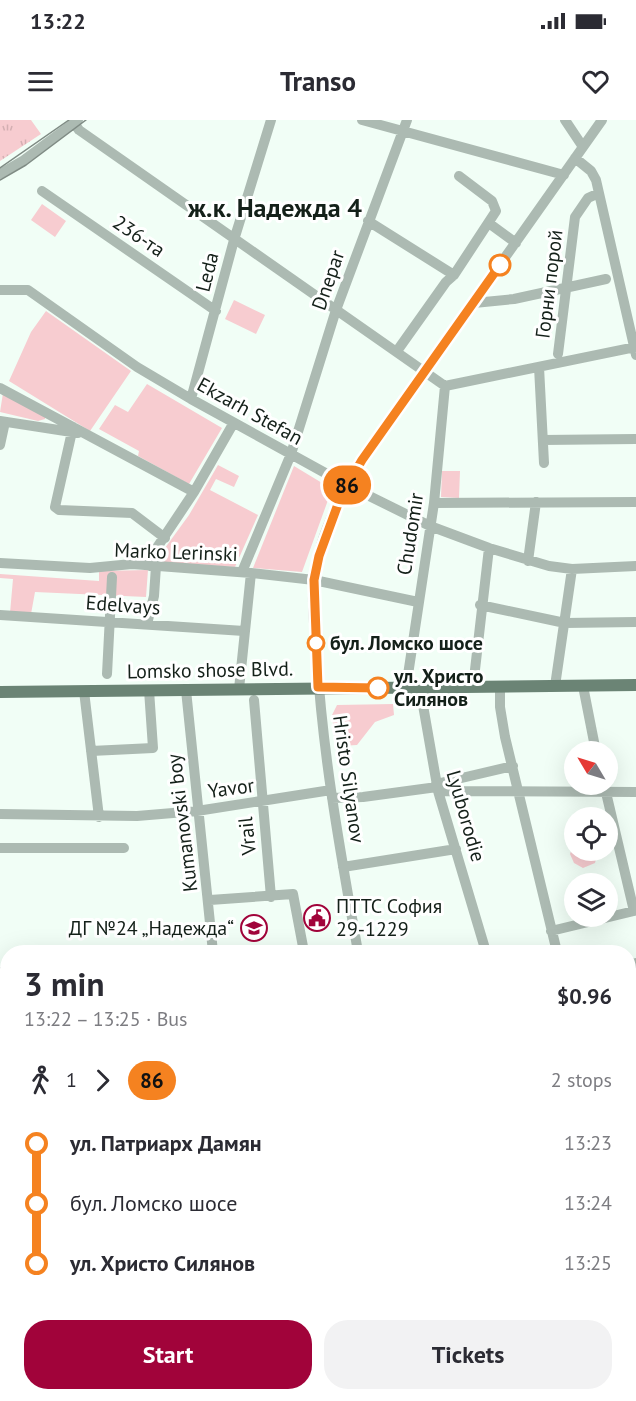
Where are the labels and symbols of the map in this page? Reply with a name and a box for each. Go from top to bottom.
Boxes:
district label: ж.к. Надежда 4 [187,191,362,224]
street label: 236-та [108,209,170,263]
street label: Горни порой [529,228,569,340]
street label: Dnepar [306,246,350,313]
street label: Leda [190,249,224,295]
unlabelled marker [489,254,511,276]
street label: Ekzarh Stefan [193,371,307,451]
line badge: 86 [320,466,374,505]
street label: Chudomir [391,491,429,577]
street label: Marko Lerinski [114,537,238,567]
street label: Edelvays [85,589,161,621]
place label: бул. Ломско шосе [330,630,483,656]
marker: бул. Ломско шосе [307,634,325,652]
street label: Lomsko shose Blvd. [127,656,293,684]
place label: ул. Христо Силянов [393,663,484,712]
marker: ул. Христо Силянов [367,677,389,699]
street label: Hristo Silyanov [327,713,371,845]
north arrow [564,741,618,795]
street label: Kumanovski boy [161,752,203,894]
street label: Lyuborodie [441,767,491,865]
street label: Yavor [206,772,256,804]
street label: Vrail [232,815,262,857]
place label: ПТТС София 29-1229 [336,893,442,942]
public building icon: ПТТС София 29-1229 [302,903,332,933]
school or university icon: ДГ №24 „Надежда“ [239,913,269,943]
place label: ДГ №24 „Надежда“ [69,915,234,941]

